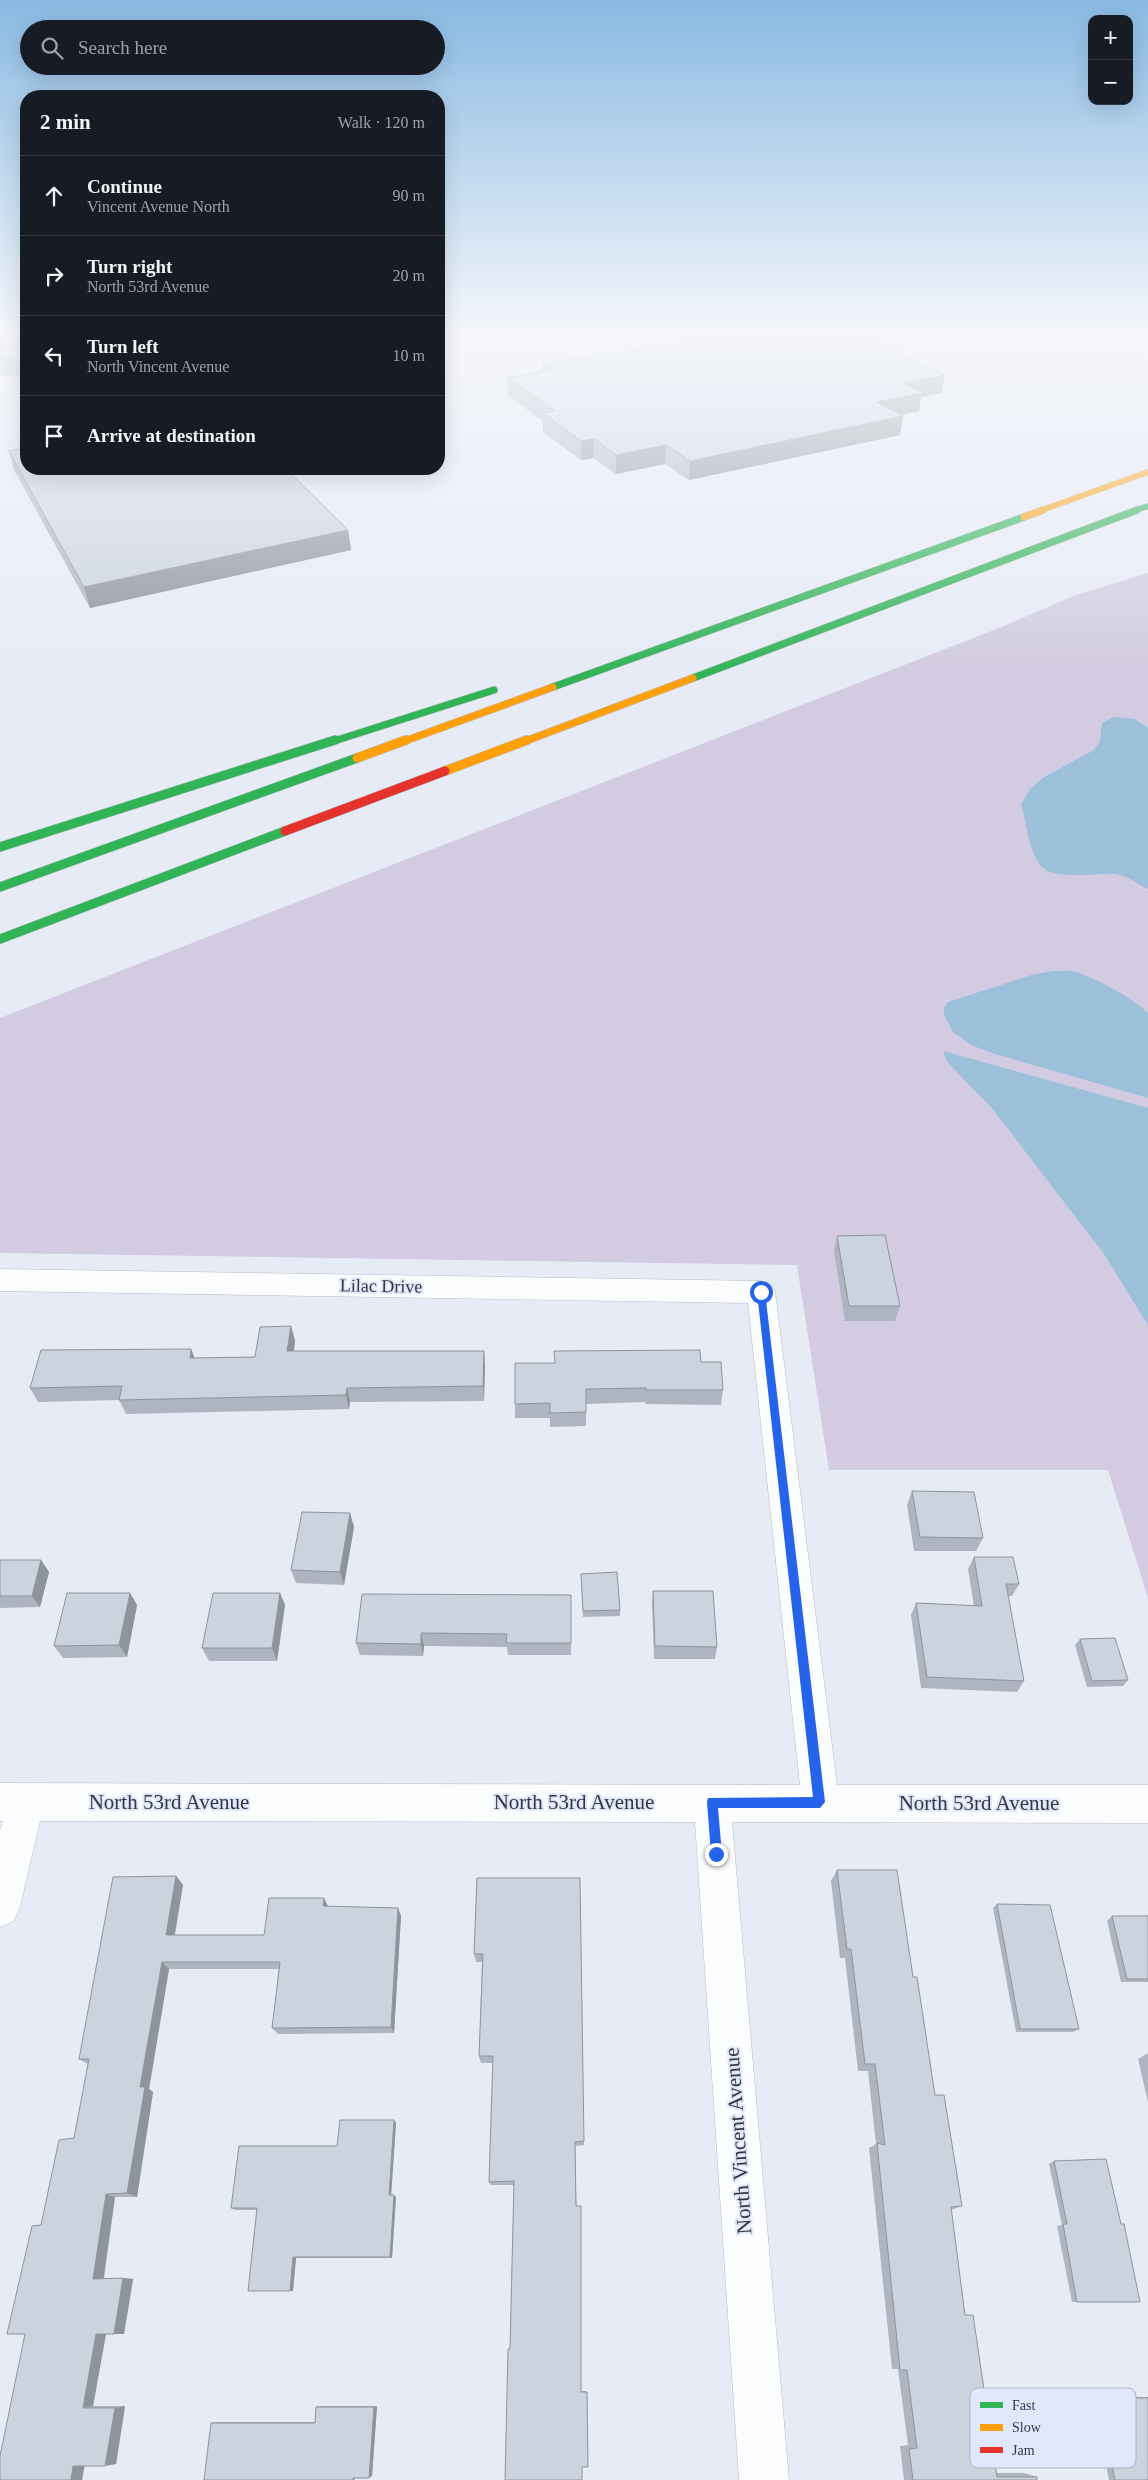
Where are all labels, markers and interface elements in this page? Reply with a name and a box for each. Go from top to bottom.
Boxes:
map controls [1088,15,1133,105]
button: + [1088,15,1133,60]
search box [20,20,445,75]
icon: search [38,34,66,62]
text: Search here [78,37,167,58]
button: − [1088,60,1133,105]
text: 2 min [40,110,91,134]
text: Walk · 120 m [338,114,425,131]
text: Continue [87,176,162,197]
icon: ahead [40,182,68,210]
text: 90 m [393,187,425,204]
text: Vincent Avenue North [87,198,230,215]
text: Turn right [87,256,172,277]
icon: right [40,262,68,290]
text: 20 m [393,267,425,284]
text: North 53rd Avenue [87,278,209,295]
text: Turn left [87,336,159,357]
icon: left [40,342,68,370]
text: 10 m [393,347,425,364]
text: North Vincent Avenue [87,358,229,375]
icon: arrive [40,422,68,450]
text: Arrive at destination [87,425,256,446]
street label: Lilac Drive [340,1275,422,1297]
route start [750,1281,773,1304]
street label: North 53rd Avenue [89,1790,249,1814]
street label: North 53rd Avenue [494,1790,654,1814]
street label: North 53rd Avenue [899,1791,1059,1815]
route end [705,1843,728,1866]
street label: North Vincent Avenue [720,2047,756,2235]
legend [970,2388,1136,2468]
text: Fast [1012,2398,1035,2413]
text: Slow [1012,2420,1042,2435]
text: Jam [1012,2443,1035,2458]

